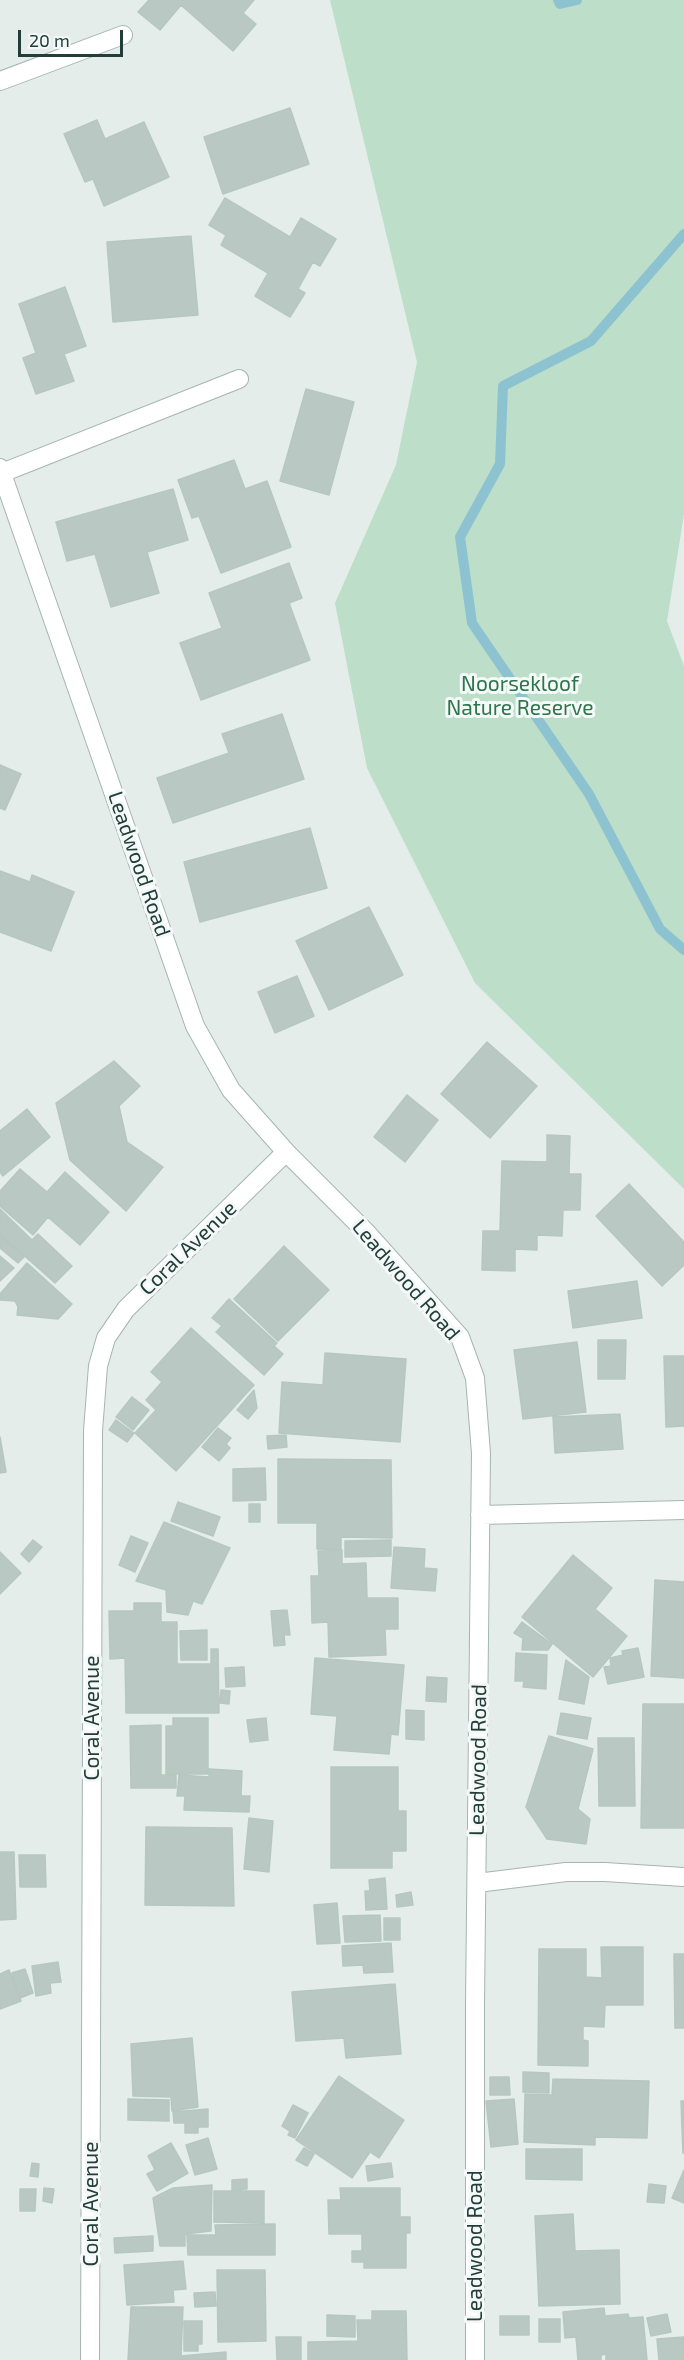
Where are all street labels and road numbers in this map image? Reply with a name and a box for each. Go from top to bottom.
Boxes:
street label: Leadwood Road [102,788,176,940]
street label: Coral Avenue [134,1195,242,1301]
street label: Leadwood Road [347,1214,465,1346]
street label: Coral Avenue [79,1655,105,1781]
street label: Leadwood Road [464,1684,492,1836]
street label: Coral Avenue [78,2141,104,2267]
street label: Leadwood Road [462,2170,488,2322]

